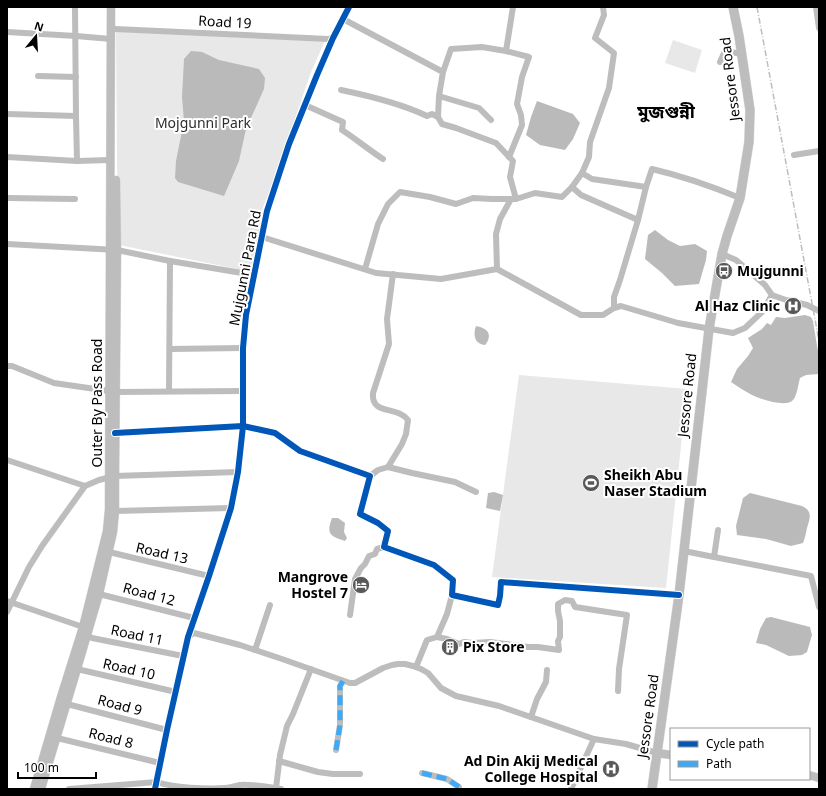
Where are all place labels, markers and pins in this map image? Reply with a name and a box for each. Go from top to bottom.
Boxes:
bus stop icon: Mujgunni [714,261,734,281]
place label: Mujgunni [737,261,804,280]
place label: Al Haz Clinic [695,296,780,315]
hospital icon: Al Haz Clinic [783,296,803,316]
place label: Sheikh Abu Naser Stadium [604,465,707,500]
sports icon: Sheikh Abu Naser Stadium [581,473,601,493]
place label: Mangrove Hostel 7 [278,567,348,602]
hotel icon: Mangrove Hostel 7 [351,575,371,595]
building icon: Pix Store [440,637,460,657]
place label: Pix Store [463,637,525,656]
place label: Ad Din Akij Medical College Hospital [464,751,598,786]
hospital icon: Ad Din Akij Medical College Hospital [601,759,621,779]

